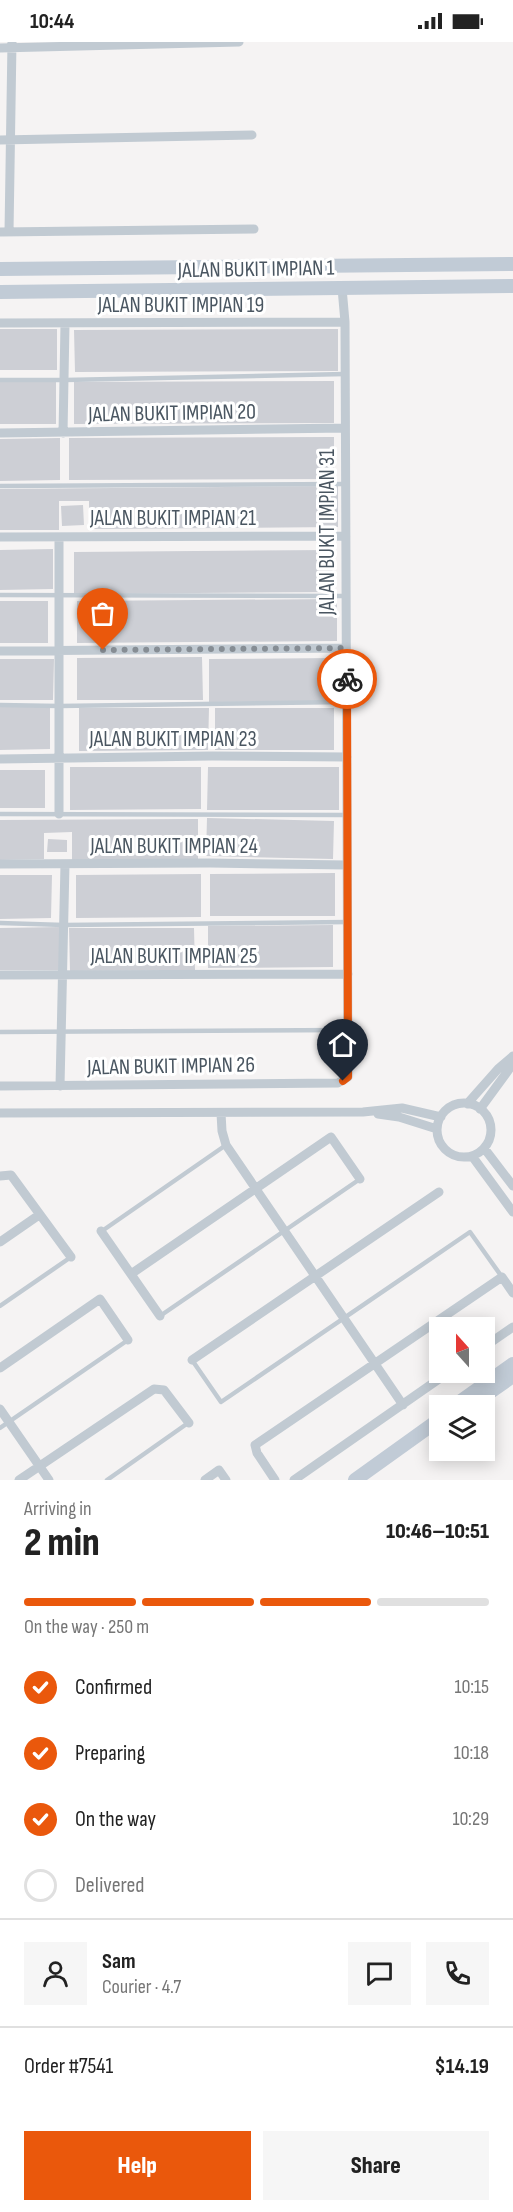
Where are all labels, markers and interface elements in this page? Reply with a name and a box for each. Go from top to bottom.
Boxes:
text: 10:44 [30,8,74,35]
street label: JALAN BUKIT IMPIAN 1 [176,255,335,284]
street label: JALAN BUKIT IMPIAN 19 [97,292,264,319]
street label: JALAN BUKIT IMPIAN 20 [87,399,256,428]
street label: JALAN BUKIT IMPIAN 31 [314,449,341,616]
street label: JALAN BUKIT IMPIAN 21 [89,505,256,532]
pin [77,588,128,650]
icon: bag [86,597,119,630]
courier [317,649,377,709]
icon: bike [331,663,364,696]
street label: JALAN BUKIT IMPIAN 23 [88,726,257,753]
street label: JALAN BUKIT IMPIAN 24 [89,833,258,860]
street label: JALAN BUKIT IMPIAN 25 [89,943,258,970]
pin [317,1019,368,1081]
icon: home [326,1028,359,1061]
street label: JALAN BUKIT IMPIAN 26 [86,1052,255,1081]
north arrow [429,1317,495,1383]
map controls [429,1317,495,1461]
button: layers [429,1395,495,1461]
text: Arriving in [24,1497,92,1521]
text: 10:46–10:51 [386,1518,489,1545]
text: 2 min [24,1520,100,1567]
text: On the way · 250 m [24,1615,149,1639]
icon: check [24,1671,57,1704]
text: Confirmed [75,1674,152,1701]
text: 10:15 [455,1675,489,1699]
icon: check [24,1737,57,1770]
text: Preparing [75,1740,145,1767]
text: 10:18 [454,1741,489,1765]
icon: check [24,1803,57,1836]
text: On the way [75,1806,156,1833]
text: 10:29 [452,1807,489,1831]
text: Delivered [75,1872,144,1899]
button: person [24,1942,87,2005]
button: chat [348,1942,411,2005]
button: phone [426,1942,489,2005]
text: Sam [102,1948,136,1975]
text: Courier · 4.7 [102,1975,181,1999]
text: Order #7541 [24,2053,113,2080]
text: $14.19 [434,2053,489,2080]
button: Help [24,2131,251,2200]
button: Share [263,2131,489,2200]

